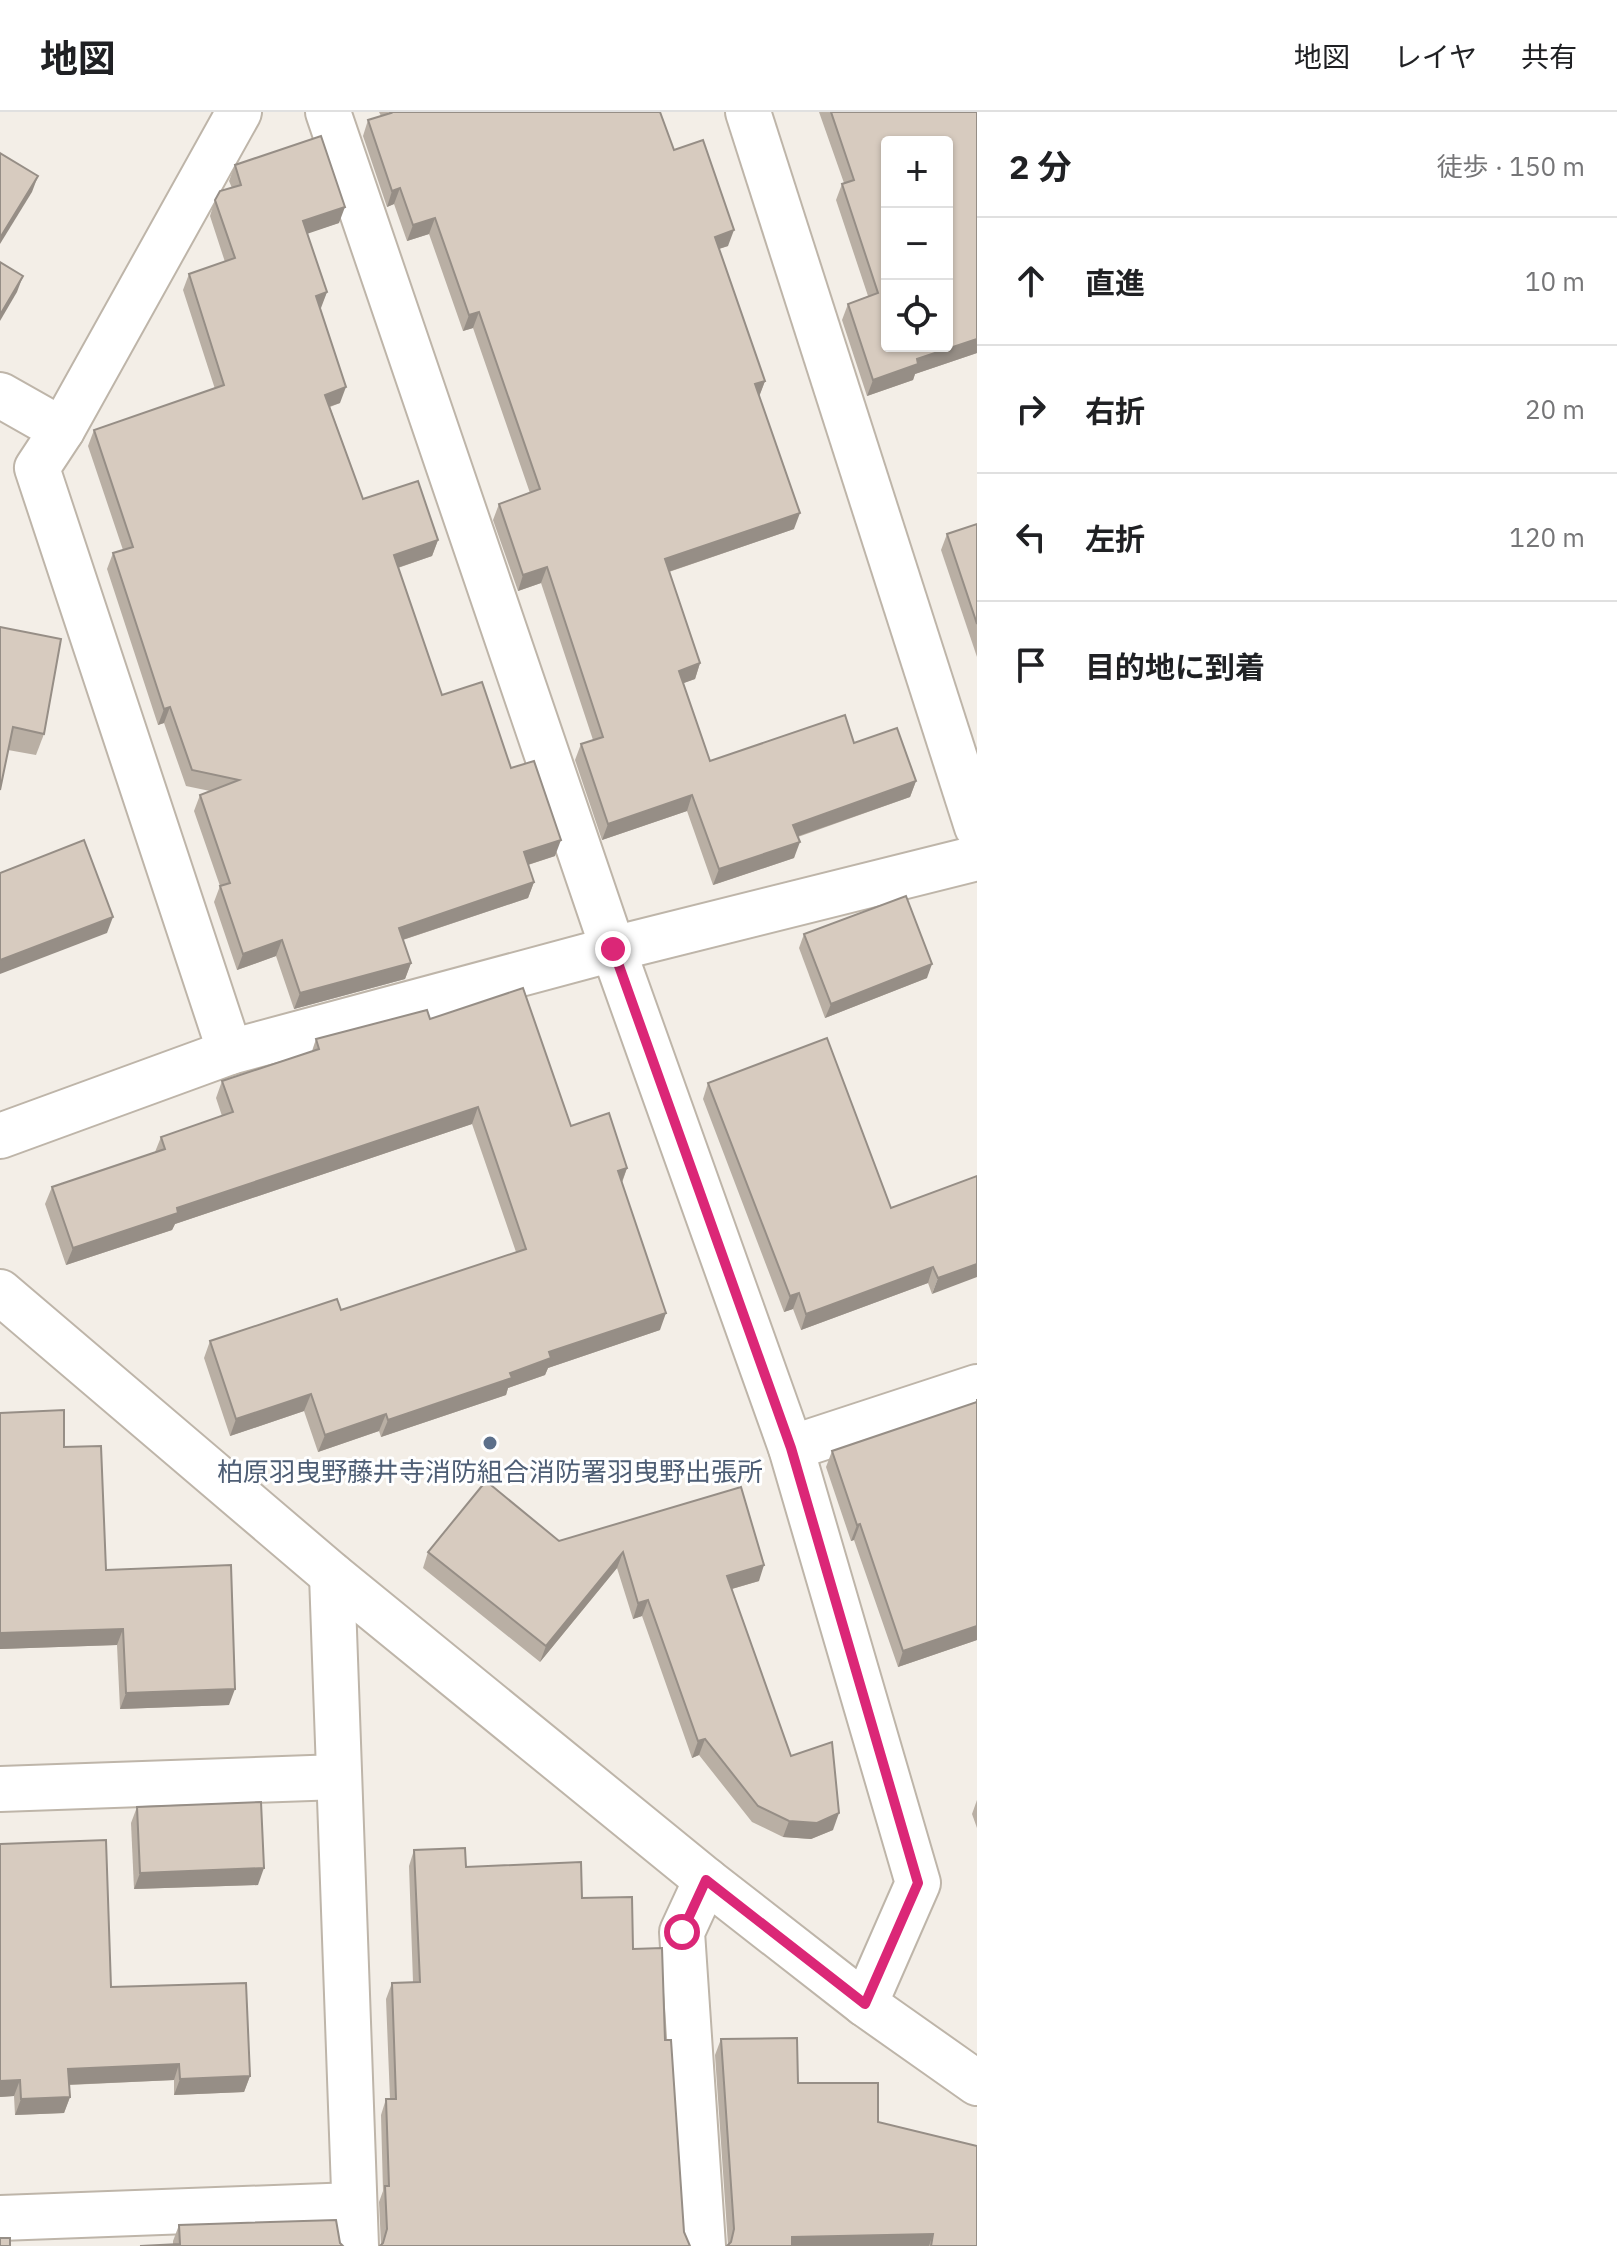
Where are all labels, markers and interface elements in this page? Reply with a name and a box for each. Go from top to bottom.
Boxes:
text: 地図 [40,33,116,82]
text: 地図 [1294,38,1350,75]
text: レイヤ [1394,38,1477,75]
text: 共有 [1521,38,1577,75]
map controls [881,136,953,352]
button: + [881,136,953,208]
text: 2 分 [1009,144,1071,188]
text: 徒歩 · 150 m [1437,149,1585,183]
button: − [881,208,953,280]
icon: ahead [1009,259,1053,303]
text: 直進 [1085,263,1145,302]
text: 10 m [1525,264,1585,298]
button: locate [881,280,953,352]
icon: right [1009,387,1053,431]
text: 右折 [1085,391,1145,430]
text: 20 m [1525,392,1585,426]
icon: left [1009,515,1053,559]
text: 左折 [1085,519,1145,558]
text: 120 m [1509,520,1585,554]
icon: arrive [1009,643,1053,687]
text: 目的地に到着 [1085,647,1265,686]
route end [595,931,631,967]
marker: 柏原羽曳野藤井寺消防組合消防署羽曳野出張所 [481,1434,499,1452]
place label: 柏原羽曳野藤井寺消防組合消防署羽曳野出張所 [217,1454,763,1488]
route start [664,1914,700,1950]

